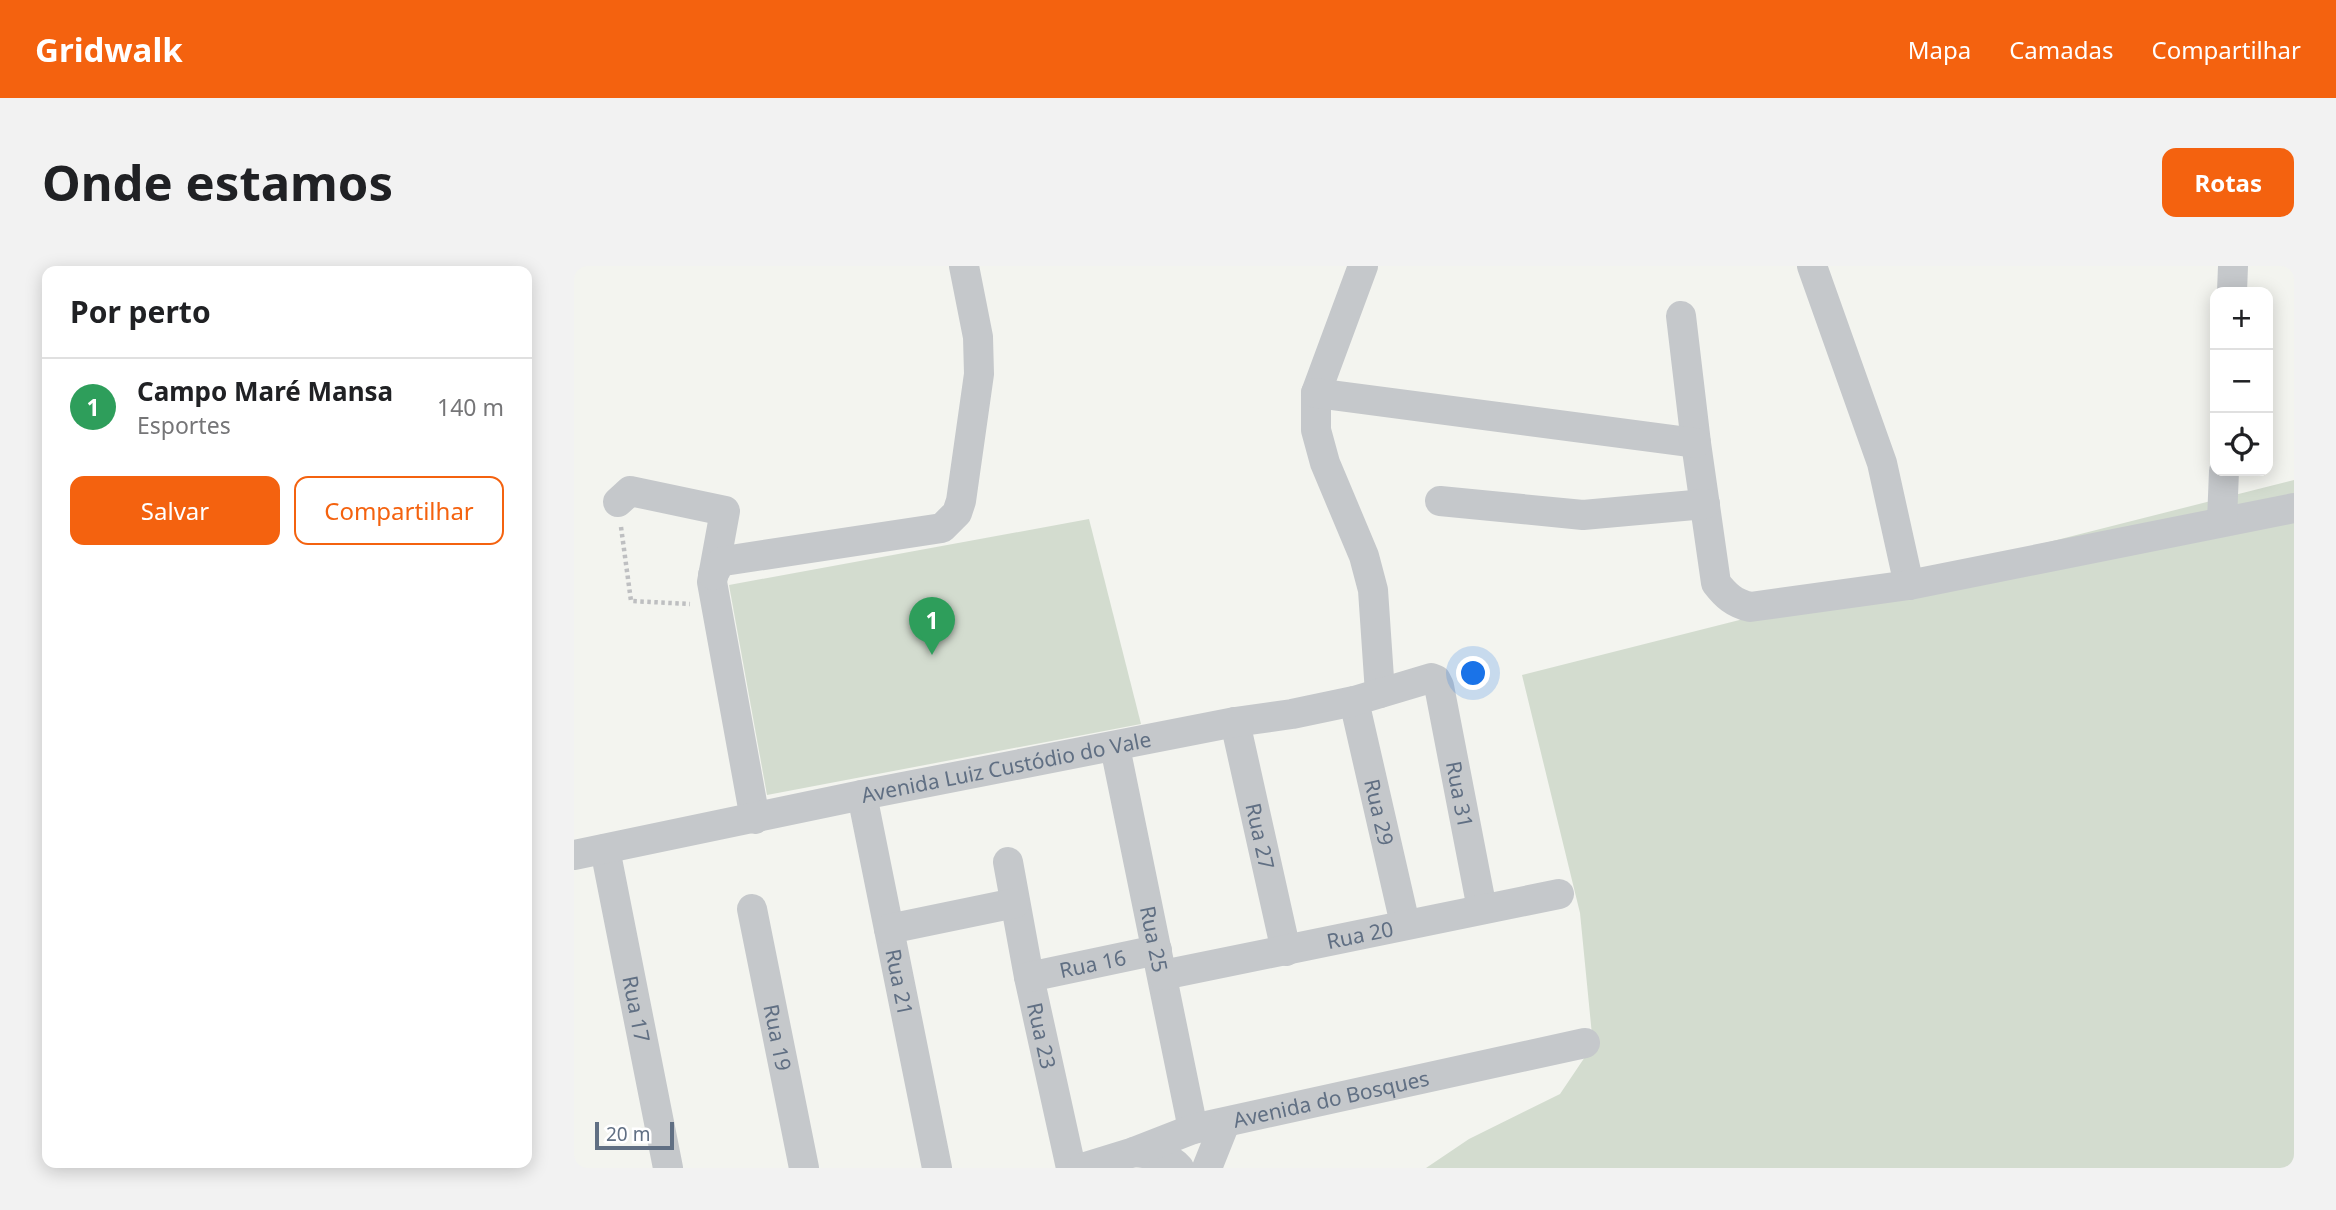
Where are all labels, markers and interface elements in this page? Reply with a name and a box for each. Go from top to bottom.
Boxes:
text: Gridwalk [35,27,183,72]
text: Mapa [1908,33,1971,66]
text: Camadas [2009,33,2113,66]
text: Compartilhar [2151,33,2301,66]
button: Rotas [2162,148,2294,217]
text: Onde estamos [42,149,393,215]
map controls [2210,287,2273,476]
button: + [2210,287,2273,350]
text: Por perto [70,291,211,332]
button: − [2210,350,2273,413]
text: Campo Maré Mansa [137,373,393,409]
text: 1 [86,391,100,423]
text: 140 m [437,391,504,423]
text: Esportes [137,409,231,441]
button: locate [2210,413,2273,476]
button: Salvar [70,476,280,545]
button: Compartilhar [294,476,504,545]
pin: 1 [909,597,955,655]
your location [1456,656,1490,690]
street label: Avenida Luiz Custódio do Vale [859,725,1153,809]
street label: Rua 31 [1440,759,1480,830]
street label: Rua 29 [1358,776,1401,848]
street label: Rua 27 [1239,800,1281,872]
street label: Rua 25 [1134,903,1175,975]
street label: Rua 20 [1324,914,1396,955]
street label: Rua 16 [1057,943,1128,984]
street label: Rua 21 [879,946,920,1018]
street label: Rua 17 [616,973,657,1045]
street label: Rua 23 [1021,1000,1063,1072]
street label: Rua 19 [757,1002,798,1073]
street label: Avenida do Bosques [1230,1064,1432,1134]
scale bar [595,1119,674,1151]
text: 20 m [606,1121,650,1147]

